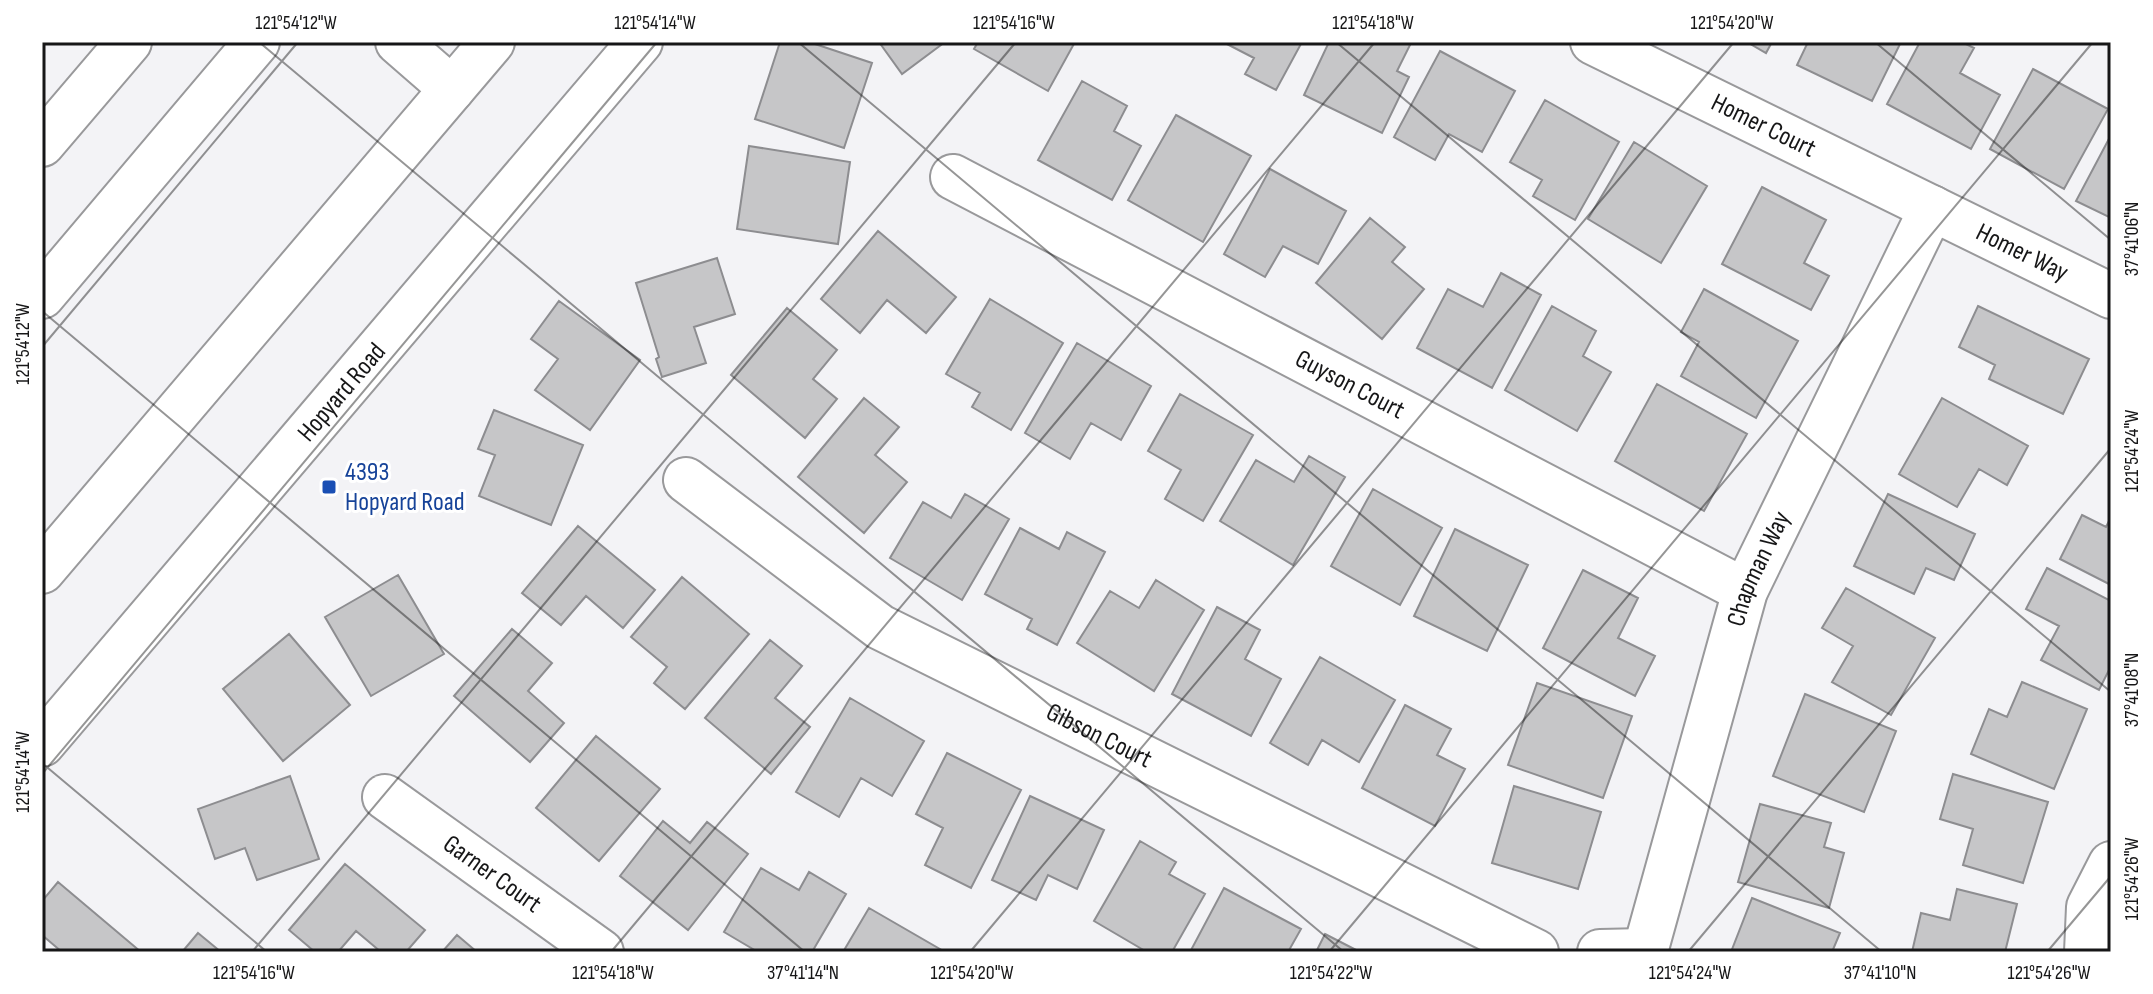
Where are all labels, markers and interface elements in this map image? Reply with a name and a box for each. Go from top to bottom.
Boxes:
text: 121°54'12"W [255,11,337,35]
text: 121°54'14"W [614,11,696,35]
text: 121°54'16"W [973,11,1055,35]
text: 121°54'18"W [1332,11,1414,35]
text: 121°54'20"W [1690,11,1774,35]
street label: Homer Court [1706,87,1821,164]
text: 37°41'06"N [2120,202,2144,276]
street label: Homer Way [1971,217,2073,288]
text: 121°54'12"W [11,303,35,385]
street label: Hopyard Road [291,337,392,448]
street label: Guyson Court [1290,343,1410,426]
text: 121°54'24"W [2120,410,2144,492]
place label: 4393 Hopyard Road [345,457,465,518]
marker: 4393 Hopyard Road [320,478,338,496]
street label: Chapman Way [1720,506,1797,630]
text: 37°41'08"N [2120,653,2144,727]
street label: Gibson Court [1041,696,1157,775]
text: 121°54'14"W [11,731,35,813]
street label: Garner Court [437,828,547,920]
text: 121°54'26"W [2120,837,2144,921]
text: 121°54'16"W [213,961,295,985]
text: 121°54'18"W [572,961,654,985]
text: 37°41'14"N [767,961,839,985]
text: 121°54'20"W [930,961,1014,985]
text: 121°54'22"W [1290,961,1372,985]
text: 121°54'24"W [1649,961,1731,985]
text: 37°41'10"N [1844,961,1916,985]
text: 121°54'26"W [2007,961,2091,985]

